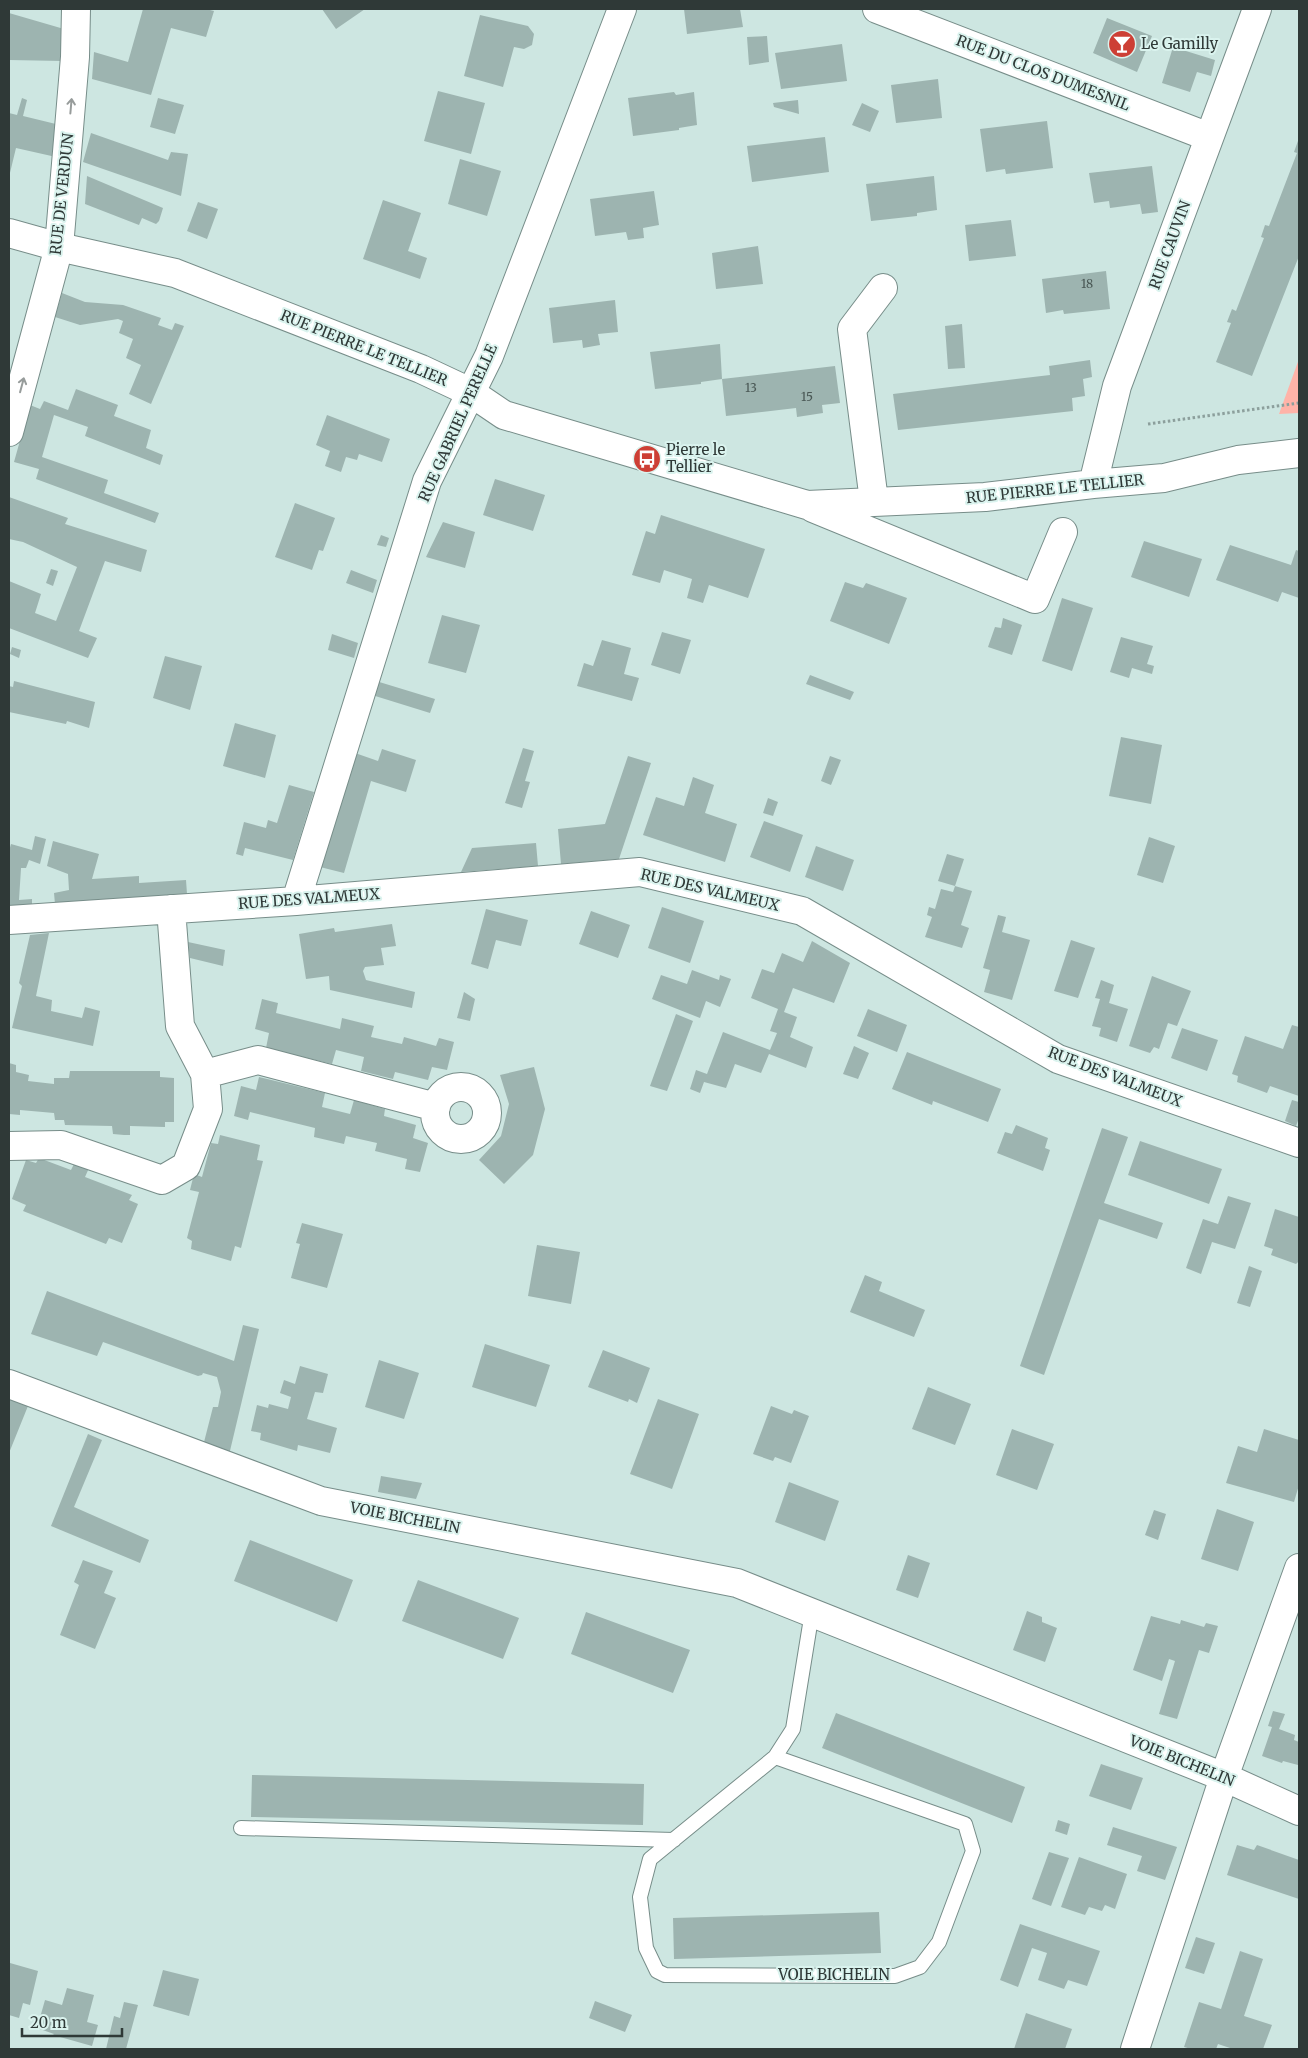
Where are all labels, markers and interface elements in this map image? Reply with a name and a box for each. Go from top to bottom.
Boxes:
bar icon: Le Gamilly [1107,29,1137,59]
street label: RUE DU CLOS DUMESNIL [954,31,1133,115]
place label: Le Gamilly [1141,34,1218,53]
one-way arrow [66,98,75,114]
street label: RUE DE VERDUN [46,132,77,256]
street label: RUE CAUVIN [1145,197,1195,292]
house number: 18 [1081,276,1093,291]
street label: RUE PIERRE LE TELLIER [278,305,451,390]
street label: RUE GABRIEL PERELLE [414,341,501,505]
one-way arrow [17,378,27,394]
house number: 13 [745,380,757,395]
house number: 15 [801,389,813,404]
place label: Pierre le Tellier [666,440,725,476]
bus stop icon: Pierre le Tellier [632,444,662,474]
street label: RUE PIERRE LE TELLIER [965,470,1145,507]
street label: RUE DES VALMEUX [639,864,782,915]
street label: RUE DES VALMEUX [238,884,381,913]
street label: RUE DES VALMEUX [1046,1042,1185,1111]
street label: VOIE BICHELIN [347,1497,462,1538]
street label: VOIE BICHELIN [1126,1730,1238,1790]
street label: VOIE BICHELIN [777,1965,890,1984]
scale bar [22,2006,122,2038]
text: 20 m [30,2013,67,2032]

